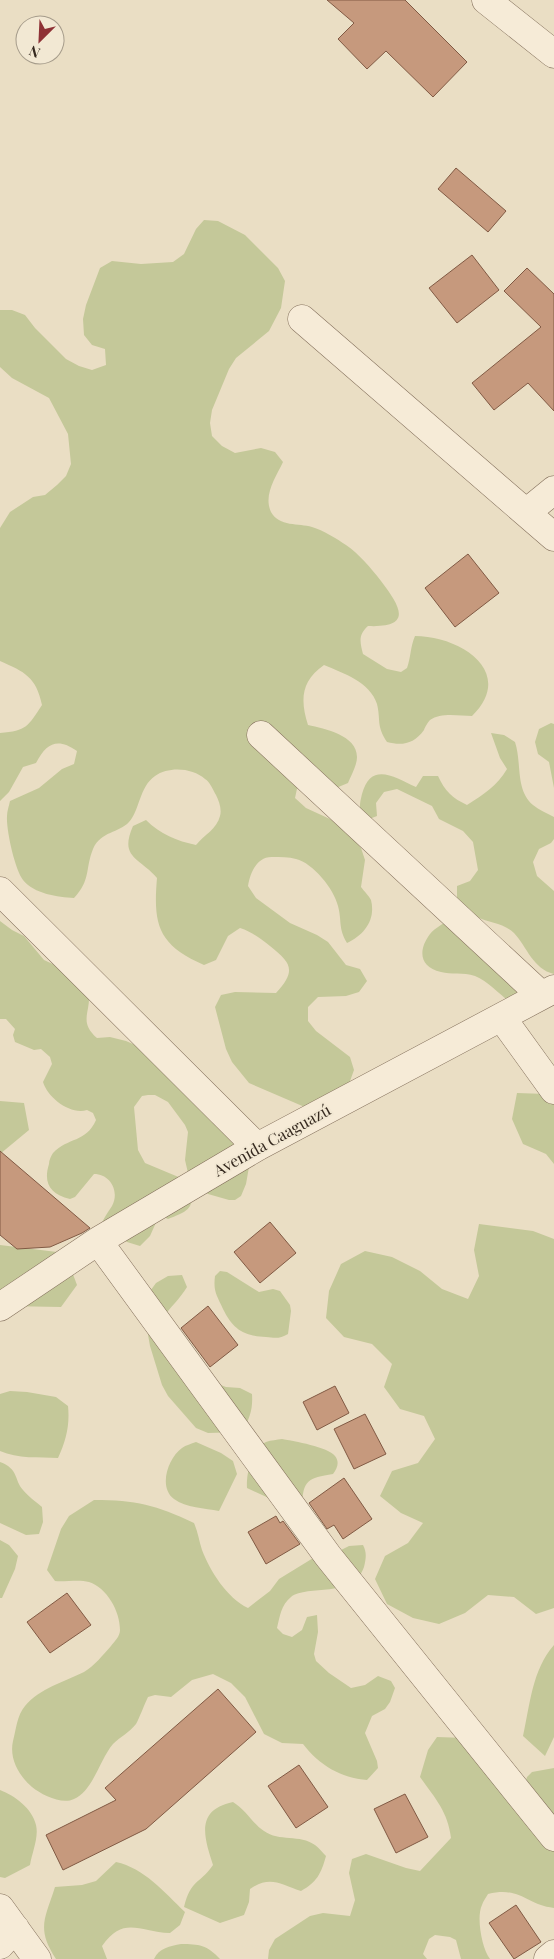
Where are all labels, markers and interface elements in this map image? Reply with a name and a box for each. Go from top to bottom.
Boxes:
north arrow [15,15,65,65]
text: N [26,42,43,63]
street label: Avenida Caaguazú [209,1099,334,1181]

